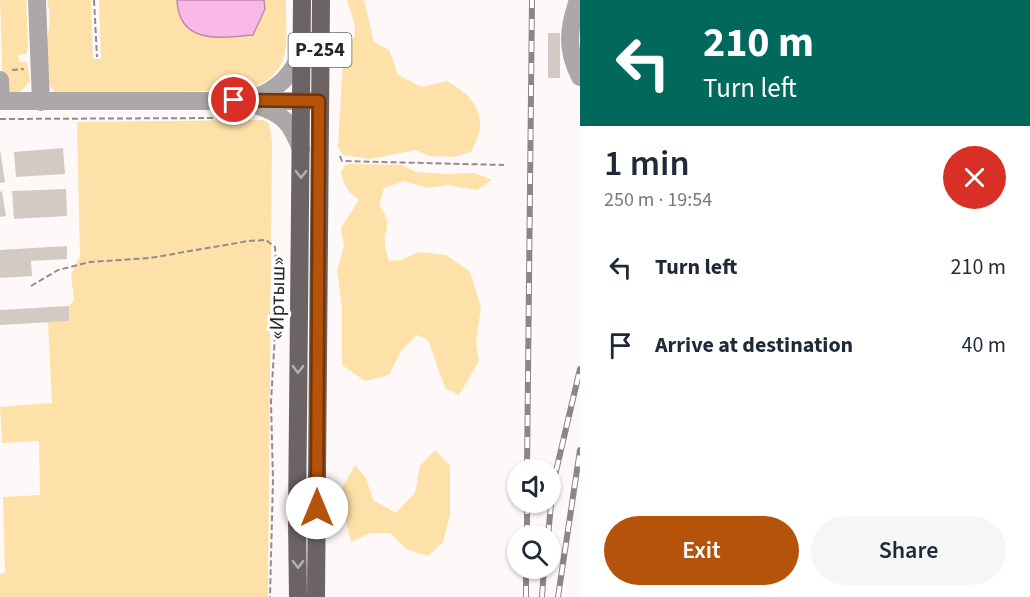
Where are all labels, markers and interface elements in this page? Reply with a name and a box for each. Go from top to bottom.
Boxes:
text: 210 m [703,13,814,73]
icon: left [604,24,682,102]
road number: Р-254 [288,33,352,67]
text: Turn left [703,69,797,108]
pin [208,74,259,125]
icon: arrive [217,83,250,116]
text: 1 min [604,138,690,189]
button: close [943,146,1006,209]
one-way arrow [295,169,307,178]
text: 250 m · 19:54 [604,186,712,214]
icon: left [604,251,637,284]
text: Turn left [655,251,737,283]
text: 210 m [951,251,1006,283]
street label: «Иртыш» [261,256,293,340]
icon: arrive [604,329,637,362]
text: Arrive at destination [655,329,853,361]
text: 40 m [961,329,1006,361]
one-way arrow [292,364,305,373]
map controls [507,459,561,579]
button: sound [507,459,561,513]
position arrow [285,476,349,540]
button: Exit [604,516,799,585]
button: Share [811,516,1006,585]
button: search [507,525,561,579]
one-way arrow [291,559,304,568]

